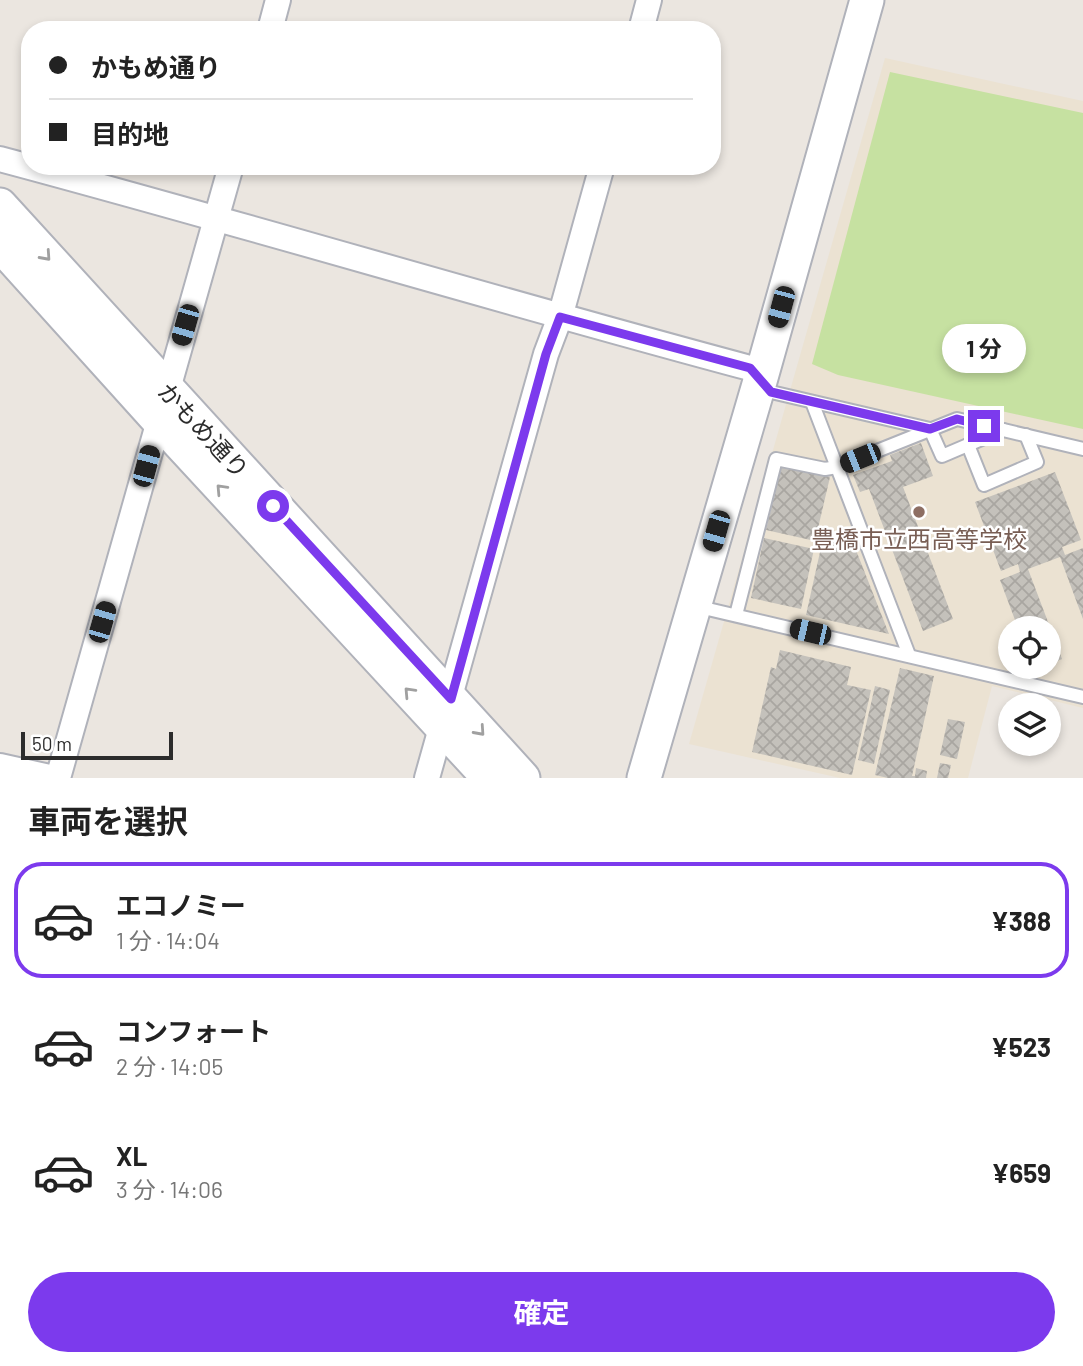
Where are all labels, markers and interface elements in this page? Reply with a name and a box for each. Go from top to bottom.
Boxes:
text: かもめ通り [91,51,221,82]
text: 目的地 [91,118,169,149]
one-way arrow [38,248,50,261]
car [766,284,797,330]
car [170,302,201,348]
callout: 1 分 [942,324,1026,374]
text: 1 分 [966,334,1002,362]
street label: かもめ通り [152,376,256,484]
route end [968,410,1000,442]
car [837,440,884,476]
car [131,443,162,489]
one-way arrow [217,484,230,497]
route start [257,490,289,522]
marker: 豊橋市立西高等学校 [911,504,927,520]
car [701,508,732,554]
place label: 豊橋市立西高等学校 [811,524,1027,553]
car [87,599,118,645]
map controls [998,616,1061,756]
button: locate [998,616,1061,679]
car [788,617,833,647]
one-way arrow [405,687,417,700]
button: layers [998,693,1061,756]
one-way arrow [472,723,485,736]
scale bar [21,729,173,761]
text: 50 m [32,732,72,755]
text: 車両を選択 [28,801,188,839]
icon: car [32,889,95,952]
text: エコノミー [116,889,246,920]
text: ¥388 [991,905,1051,936]
text: 1 分 · 14:04 [116,926,220,954]
icon: car [32,1015,95,1078]
text: コンフォート [116,1015,271,1046]
text: ¥523 [991,1031,1051,1062]
text: 2 分 · 14:05 [116,1052,223,1080]
text: XL [116,1140,147,1171]
icon: car [32,1141,95,1204]
text: ¥659 [991,1157,1051,1188]
text: 3 分 · 14:06 [116,1175,223,1203]
button: 確定 [28,1272,1055,1352]

